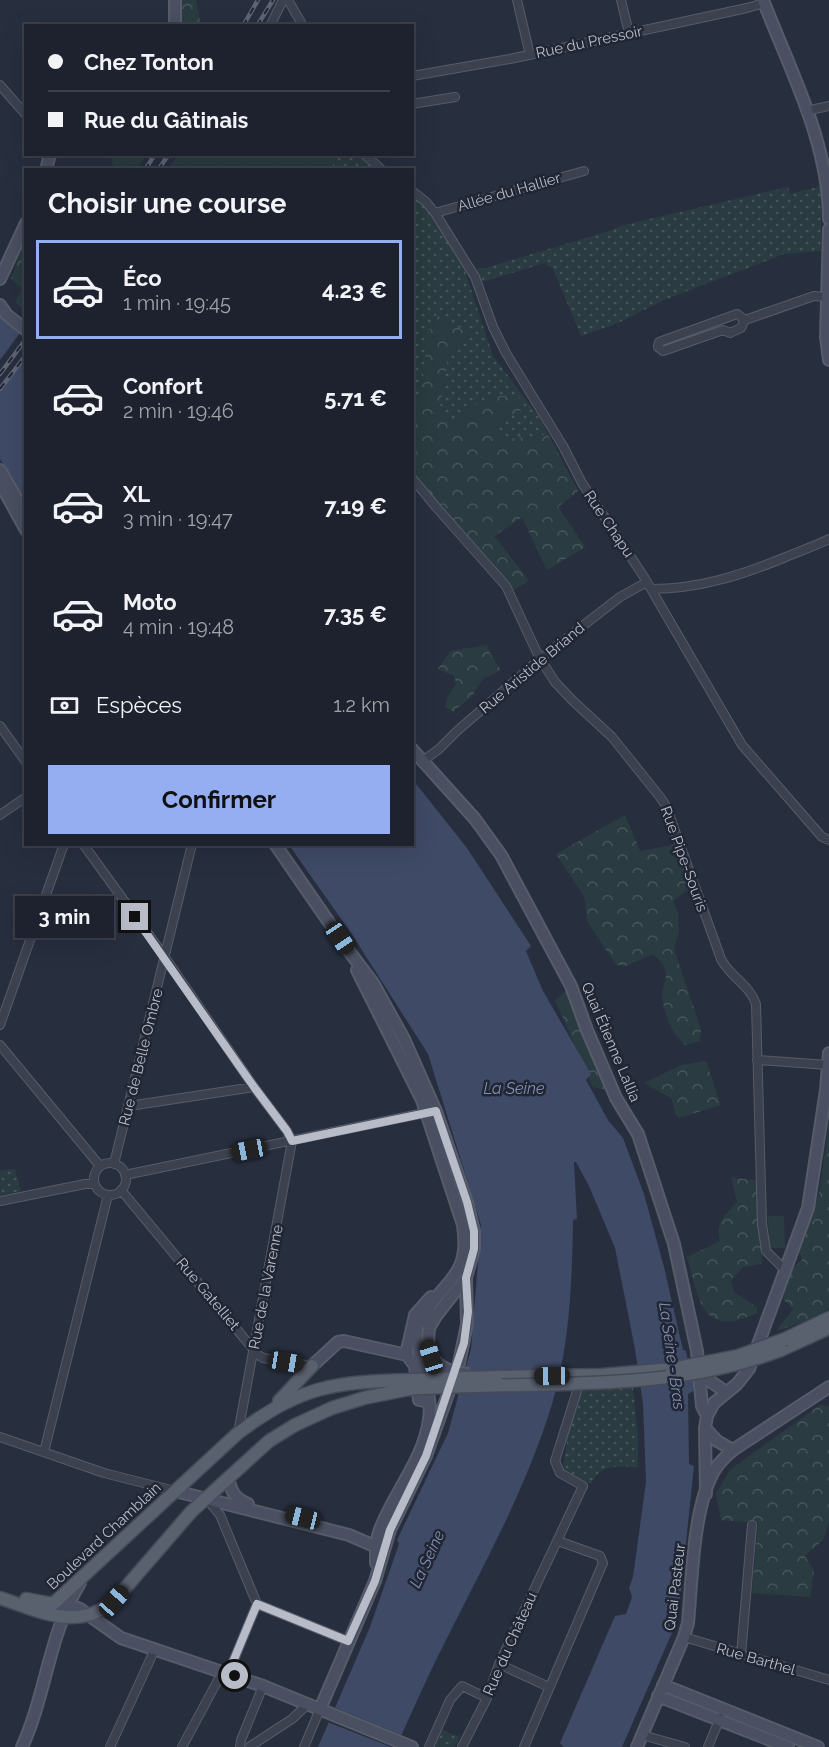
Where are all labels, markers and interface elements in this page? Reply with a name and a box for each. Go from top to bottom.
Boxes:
street label: Rue du Pressoir [534,22,645,62]
text: Chez Tonton [84,49,214,75]
text: Rue du Gâtinais [84,107,249,133]
street label: Allée du Hallier [455,168,563,215]
text: Choisir une course [48,188,286,219]
icon: car [51,263,105,317]
text: Éco [123,265,162,291]
text: 4.23 € [322,277,387,303]
text: 1 min · 19:45 [123,291,231,315]
icon: car [51,371,105,425]
text: Confort [123,373,203,399]
text: 5.71 € [324,385,387,411]
text: 2 min · 19:46 [123,399,234,423]
icon: car [51,479,105,533]
text: XL [123,481,150,507]
street label: Rue Chapu [580,487,638,561]
text: 7.19 € [324,493,387,519]
text: 3 min · 19:47 [123,507,233,531]
icon: car [51,587,105,641]
text: Moto [123,589,177,615]
text: 7.35 € [324,601,387,627]
text: 4 min · 19:48 [123,615,234,639]
street label: Rue Aristide Briand [476,619,588,717]
icon: cash [48,689,81,722]
text: Espèces [96,692,182,718]
text: 1.2 km [333,693,390,717]
button: Confirmer [48,765,390,834]
street label: Rue Pipe-Souris [657,804,711,914]
callout: 3 min [15,896,114,938]
route end [121,903,148,930]
text: 3 min [39,905,90,929]
car [322,918,358,958]
street label: Quai Étienne Lallia [578,979,644,1105]
street label: Rue de Belle Ombre [115,986,167,1128]
water label: La Seine [484,1079,545,1098]
car [230,1138,268,1162]
street label: Rue de la Varenne [245,1223,287,1351]
street label: Rue Gatelliet [173,1254,243,1334]
water label: La Seine - Bras [655,1301,689,1411]
car [417,1337,445,1377]
car [267,1350,305,1374]
car [534,1367,570,1385]
street label: Boulevard Chamblain [43,1479,165,1593]
car [283,1505,323,1531]
water label: La Seine [406,1527,449,1591]
street label: Quai Pasteur [661,1542,689,1632]
car [95,1582,133,1620]
street label: Rue du Château [479,1589,541,1698]
street label: Rue Barthel [714,1639,798,1679]
route start [221,1662,248,1689]

